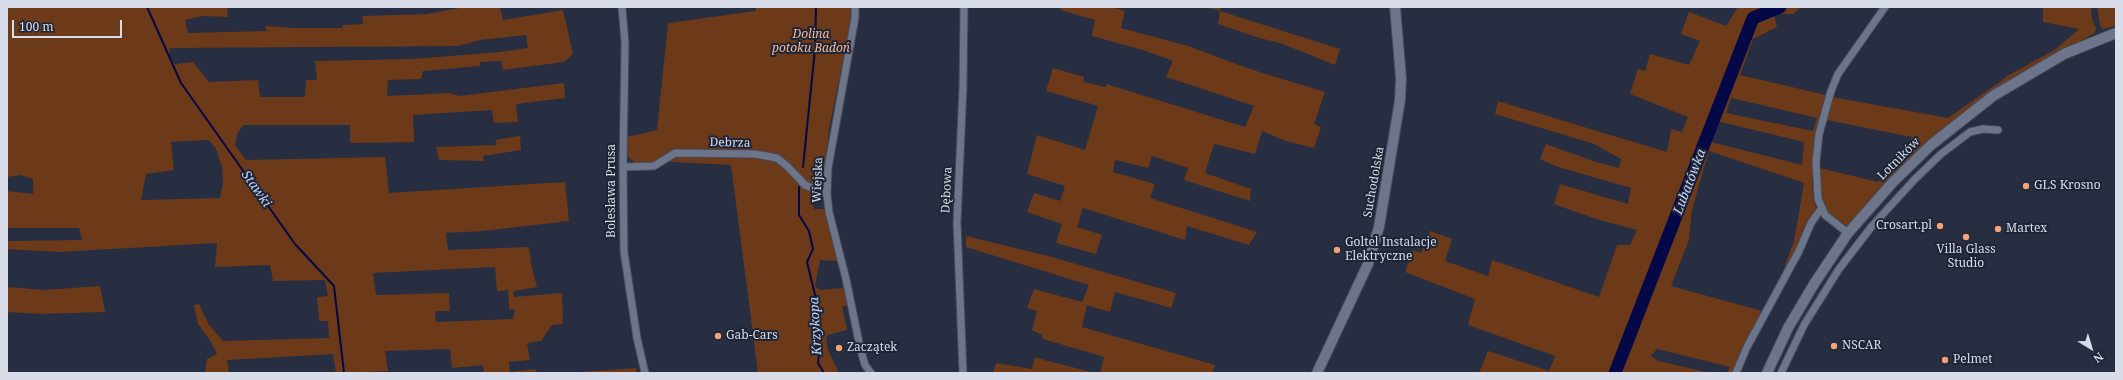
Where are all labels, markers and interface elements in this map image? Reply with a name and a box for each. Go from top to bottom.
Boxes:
scale bar [14,12,124,38]
text: 100 m [19,18,54,35]
park label: Dolina potoku Badoń [772,28,850,56]
street label: Debrza [709,135,751,151]
street label: Lotników [1875,135,1923,183]
street label: Bolesława Prusa [605,144,619,238]
street label: Suchodolska [1361,145,1387,219]
water label: Lubatówka [1670,147,1710,217]
street label: Wiejska [810,157,826,203]
street label: Dębowa [939,166,955,214]
water label: Stawki [238,168,274,210]
place label: GLS Krosno [2034,179,2101,193]
marker: GLS Krosno [2021,181,2031,191]
place label: Crosart.pl [1876,219,1932,233]
marker: Crosart.pl [1935,221,1945,231]
place label: Martex [2006,222,2047,236]
marker: Martex [1993,224,2003,234]
marker: Villa Glass Studio [1961,232,1971,242]
place label: Goltel Instalacje Elektryczne [1345,236,1437,264]
place label: Villa Glass Studio [1936,243,1996,271]
marker: Goltel Instalacje Elektryczne [1332,245,1342,255]
water label: Krzykopa [807,296,825,356]
north arrow [2071,328,2111,368]
place label: Gab-Cars [726,329,778,343]
marker: Gab-Cars [713,331,723,341]
place label: NSCAR [1842,339,1881,353]
place label: Zaczątek [847,341,897,355]
marker: NSCAR [1829,341,1839,351]
marker: Zaczątek [834,343,844,353]
text: N [2091,349,2107,366]
place label: Pelmet [1953,353,1992,367]
marker: Pelmet [1940,355,1950,365]

